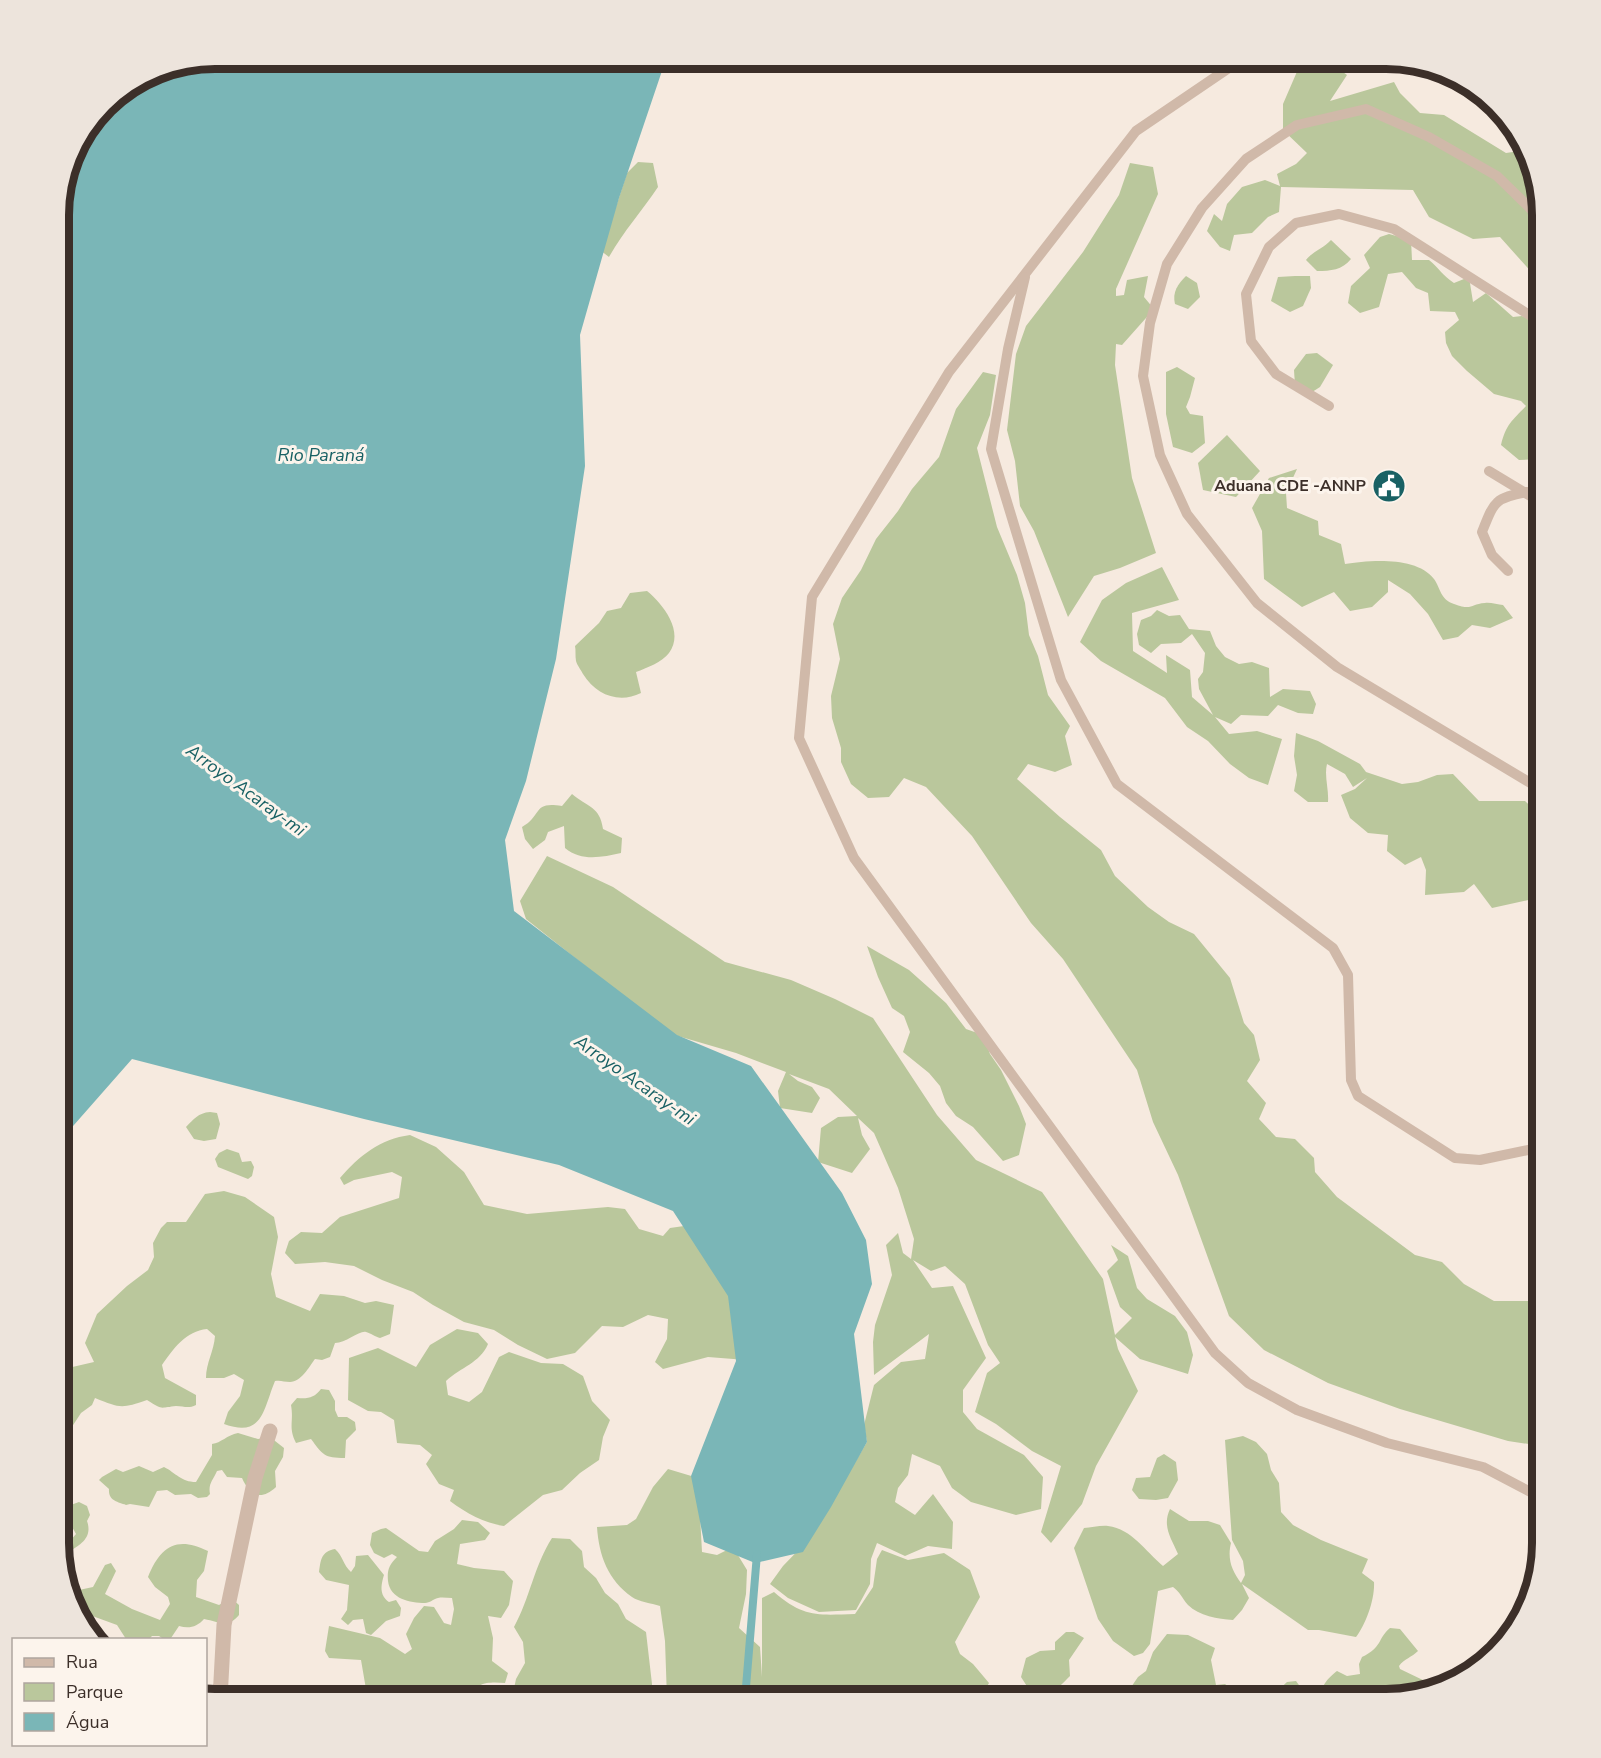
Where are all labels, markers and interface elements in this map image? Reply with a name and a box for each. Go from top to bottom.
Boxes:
water label: Rio Paraná [277,443,365,467]
public building icon: Aduana CDE -ANNP [1371,468,1407,504]
place label: Aduana CDE -ANNP [1214,475,1366,497]
water label: Arroyo Acaray-mi [181,738,311,842]
water label: Arroyo Acaray-mi [569,1029,701,1131]
legend [12,1638,207,1746]
text: Rua [66,1650,98,1674]
text: Parque [66,1680,123,1704]
text: Água [66,1710,109,1734]

